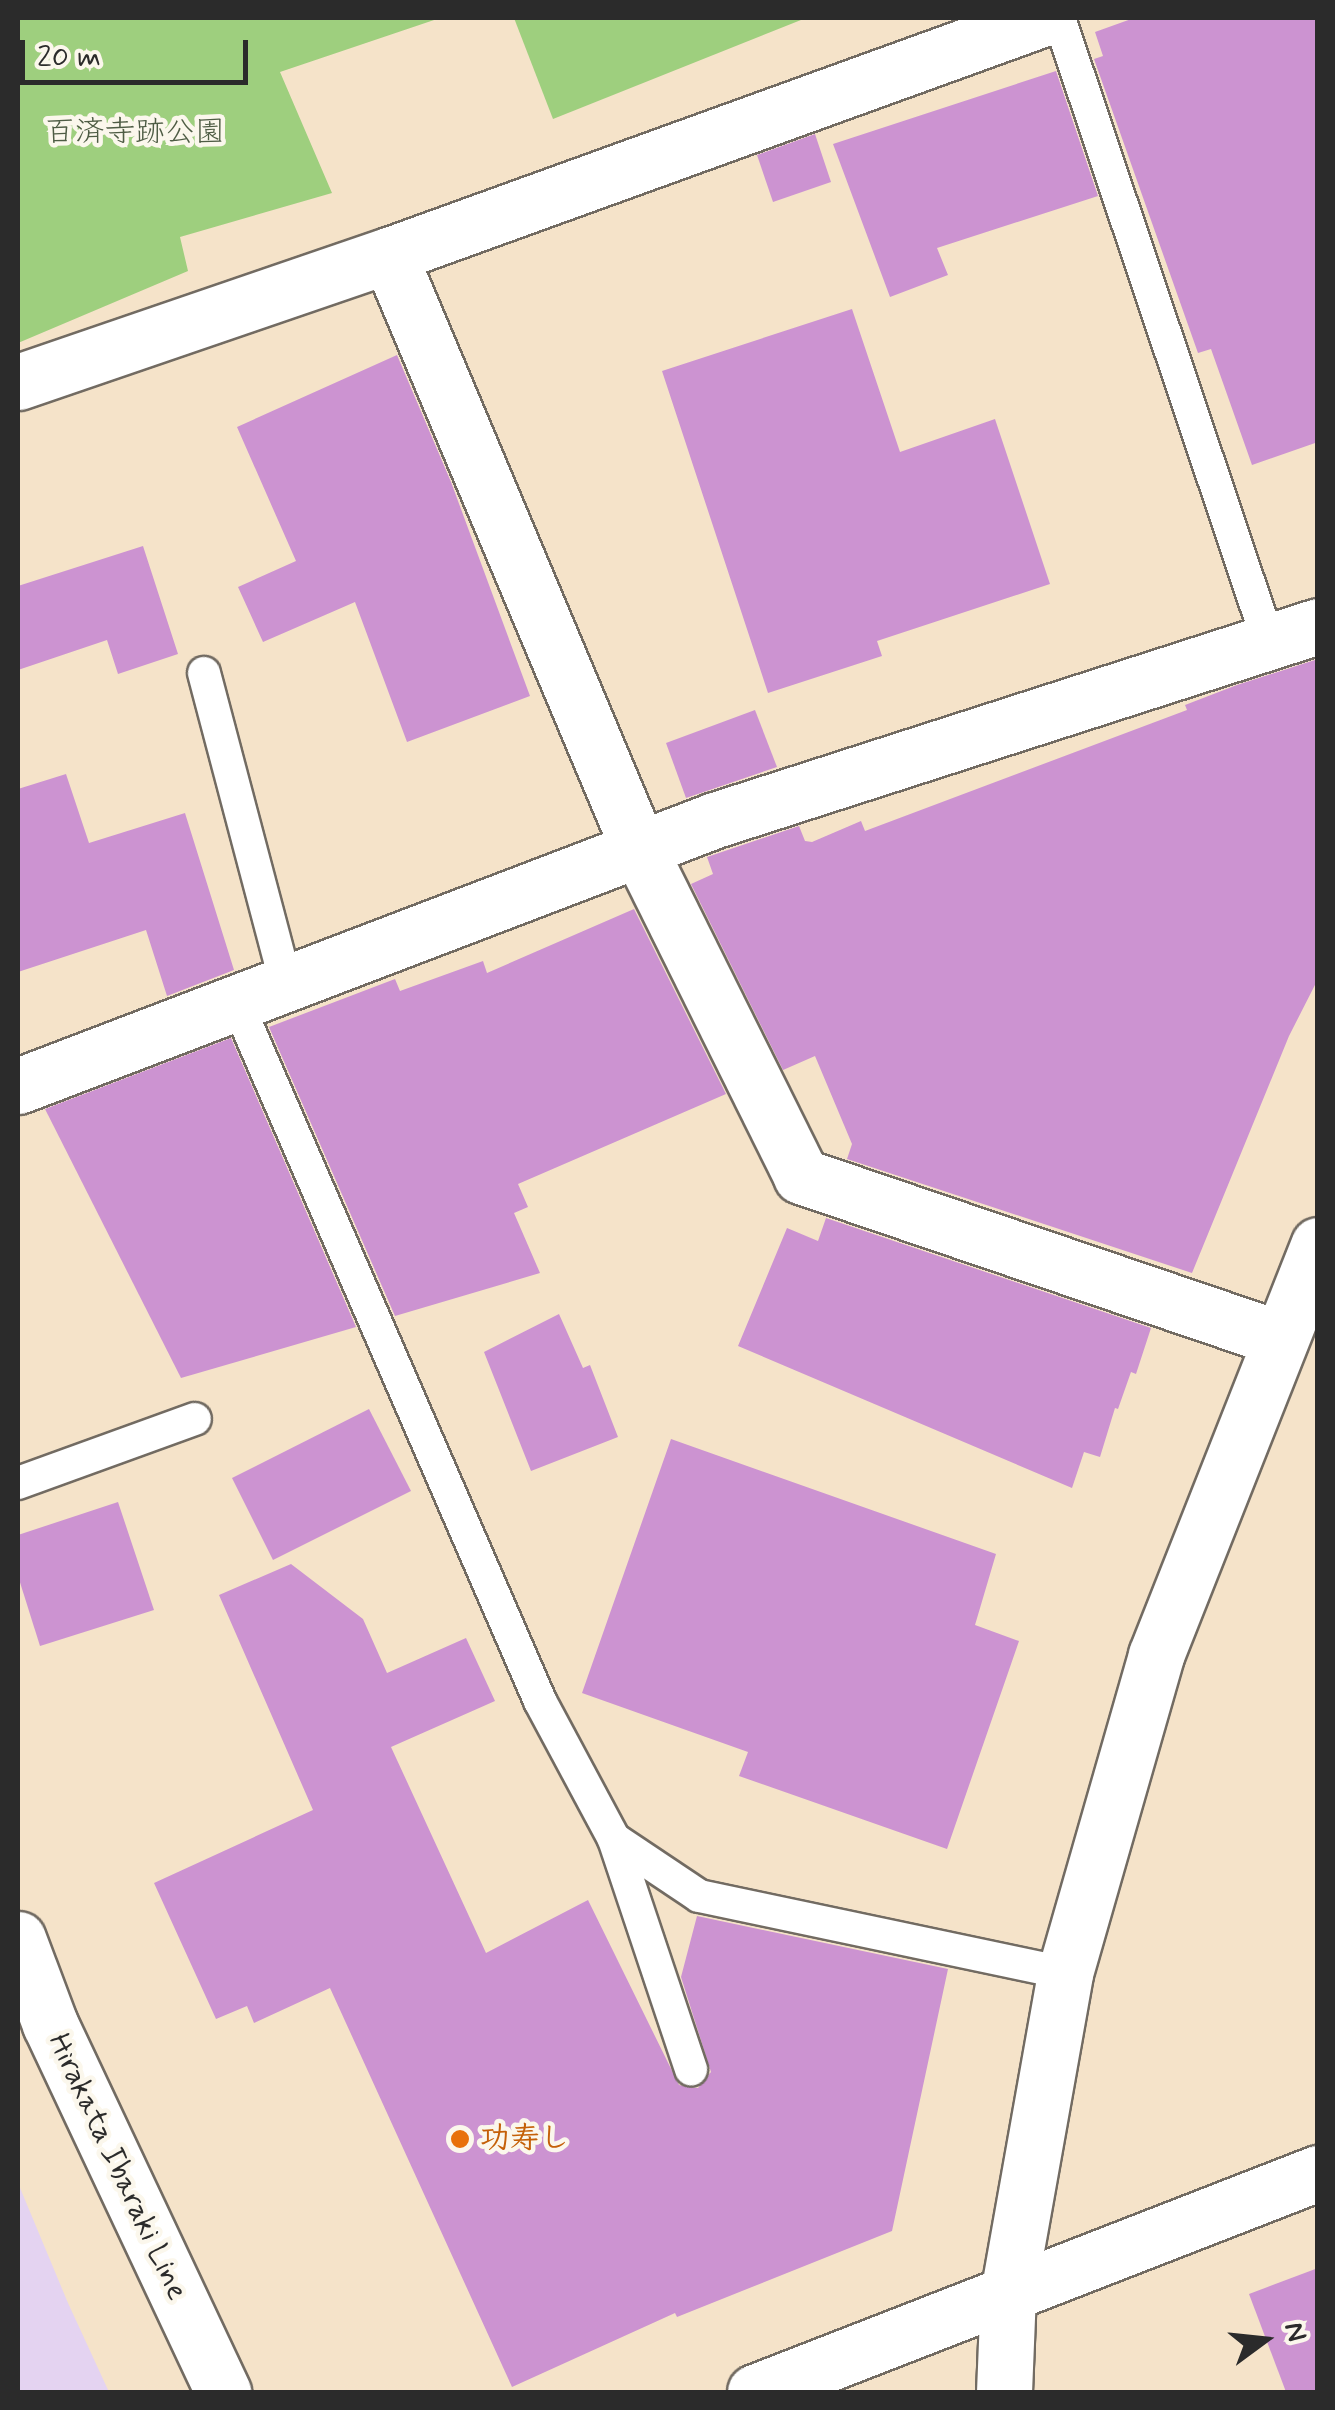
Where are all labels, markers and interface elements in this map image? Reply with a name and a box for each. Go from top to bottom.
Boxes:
scale bar [25,20,252,82]
text: 20 m [37,38,101,77]
park label: 百済寺跡公園 [45,115,225,151]
street label: Hirakata Ibaraki Line [40,2030,194,2304]
place label: 功寿し [480,2121,570,2157]
marker: 功寿し [449,2128,471,2150]
north arrow [1215,2290,1315,2390]
text: N [1274,2318,1315,2346]

